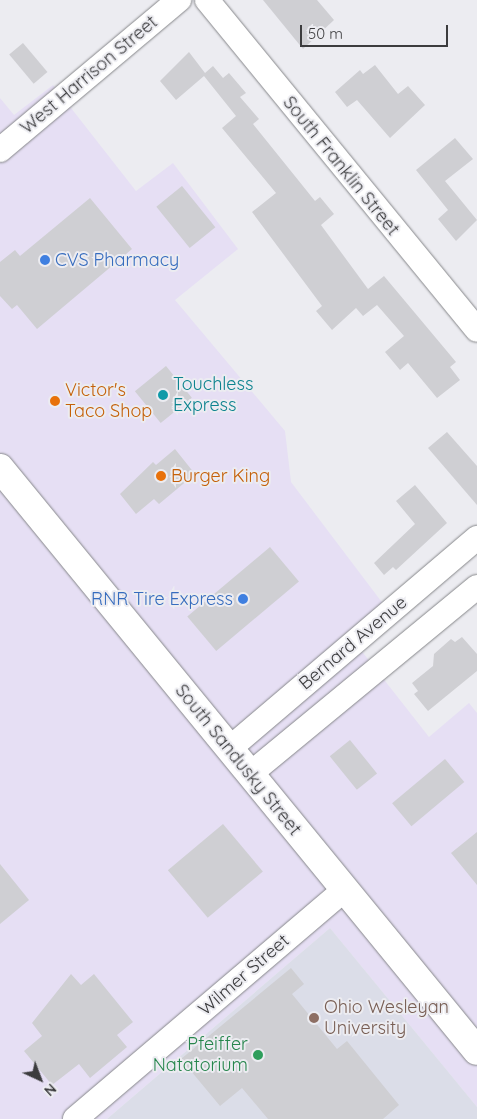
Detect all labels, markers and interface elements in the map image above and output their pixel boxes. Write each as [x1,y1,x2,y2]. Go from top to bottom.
street label: West Harrison Street [16,11,162,139]
scale bar [302,15,450,47]
text: 50 m [308,24,343,43]
street label: South Franklin Street [278,92,404,240]
place label: CVS Pharmacy [55,249,179,271]
marker: CVS Pharmacy [39,254,51,266]
place label: Touchless Express [173,374,253,416]
place label: Victor's Taco Shop [65,380,152,422]
marker: Touchless Express [157,389,169,401]
marker: Victor's Taco Shop [49,395,61,407]
place label: Burger King [171,465,270,487]
marker: Burger King [155,470,167,482]
place label: RNR Tire Express [91,588,233,610]
street label: Bernard Avenue [295,592,411,694]
marker: RNR Tire Express [237,593,249,605]
street label: South Sandusky Street [171,680,305,840]
street label: Wilmer Street [194,930,294,1020]
place label: Ohio Wesleyan University [324,997,449,1040]
marker: Ohio Wesleyan University [308,1012,320,1024]
place label: Pfeiffer Natatorium [153,1034,248,1076]
marker: Pfeiffer Natatorium [252,1049,264,1061]
north arrow [15,1054,65,1104]
text: N [40,1080,60,1100]

